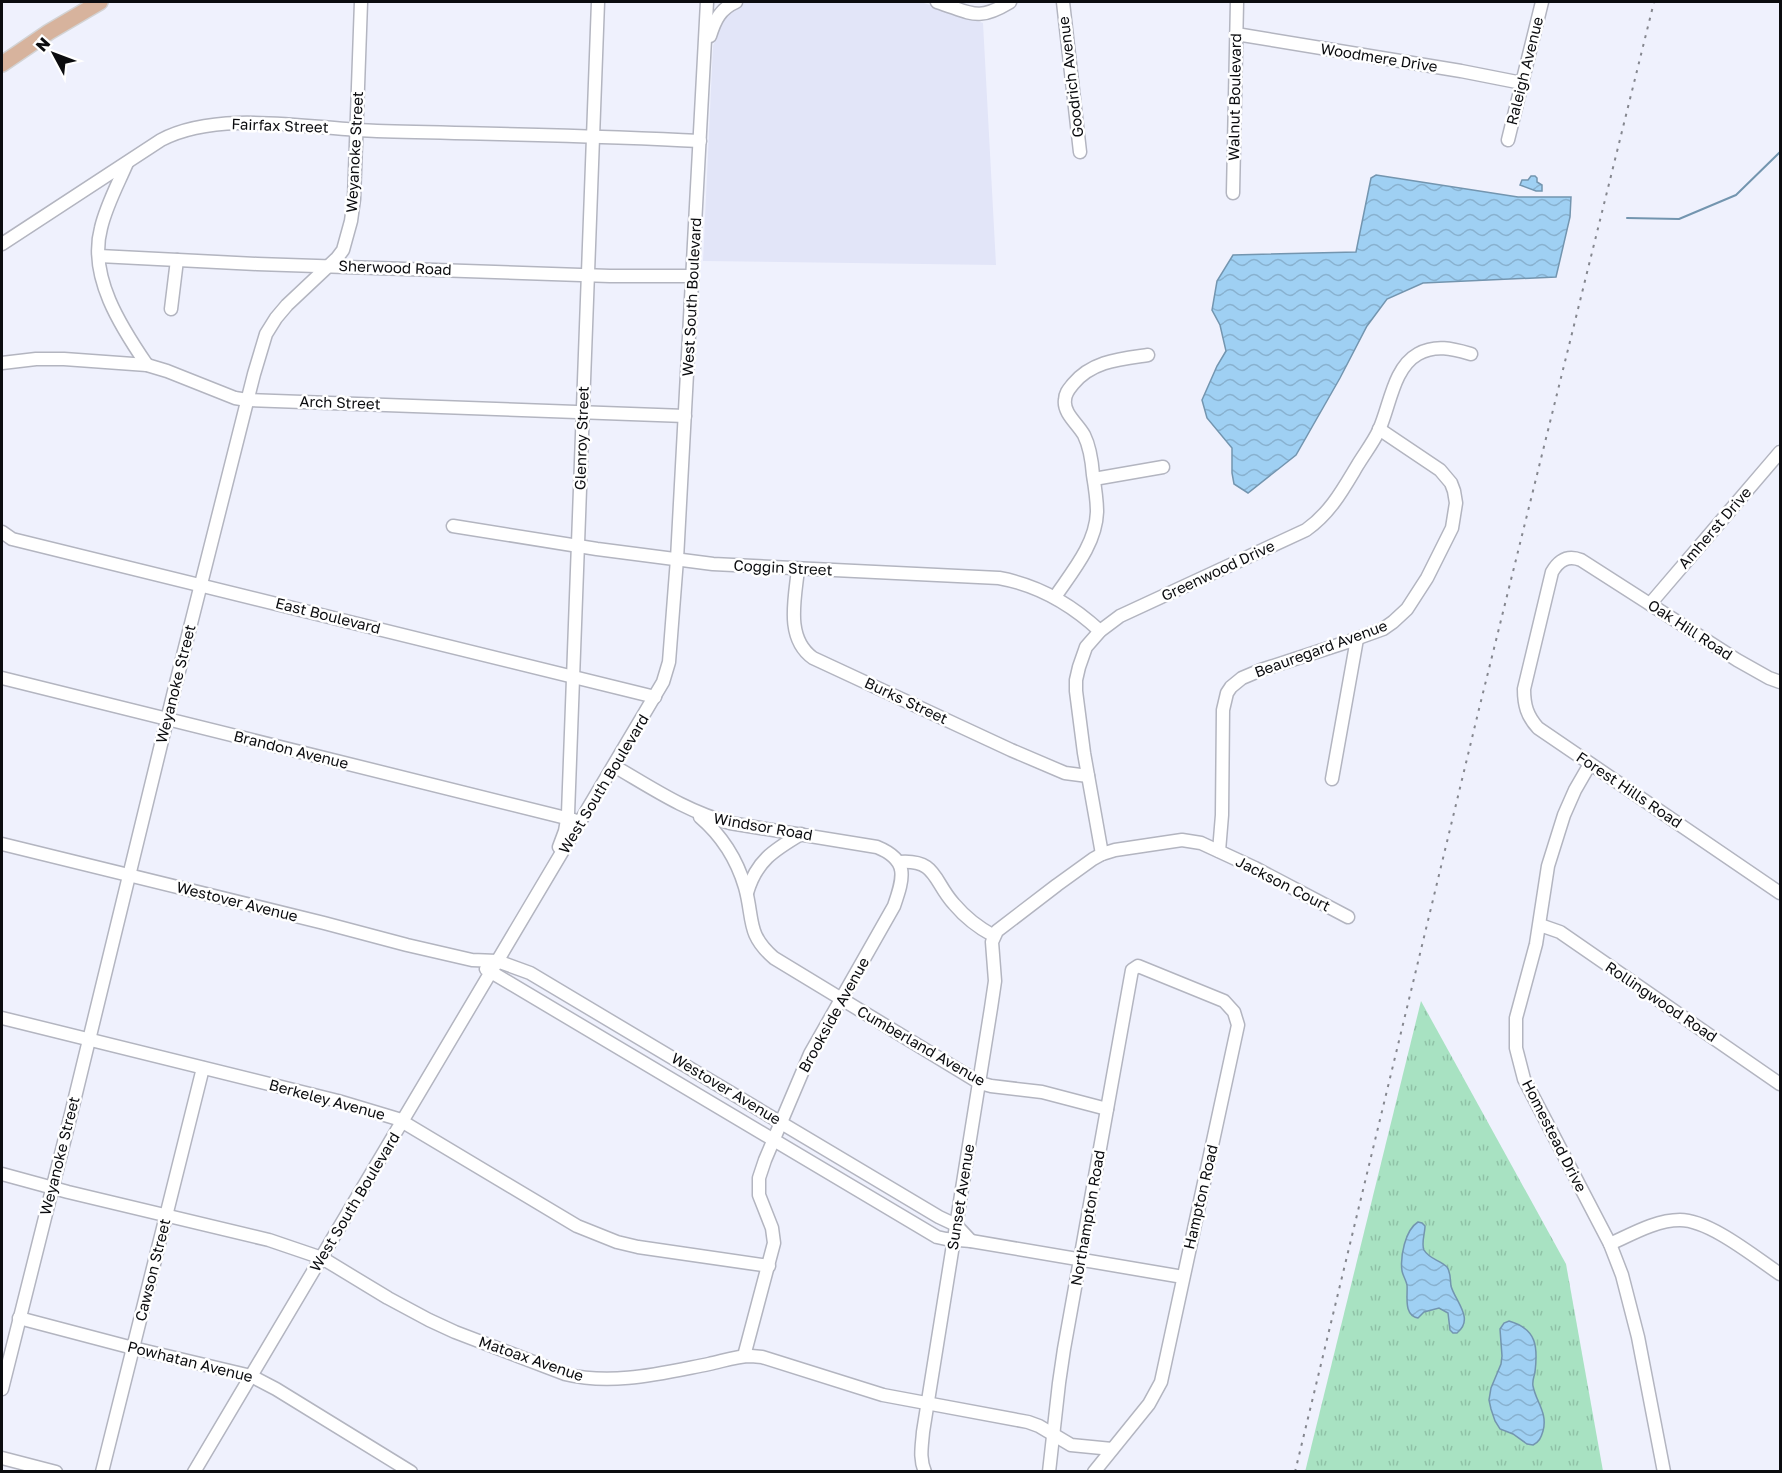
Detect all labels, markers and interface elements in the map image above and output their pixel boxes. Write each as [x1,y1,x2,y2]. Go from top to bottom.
street label: Raleigh Avenue [1502,14,1546,127]
street label: Goodrich Avenue [1054,15,1086,139]
north arrow [24,24,84,84]
text: N [31,33,54,55]
street label: Walnut Boulevard [1224,33,1244,161]
street label: Woodmere Drive [1319,39,1439,75]
street label: Weyanoke Street [342,91,366,213]
street label: Fairfax Street [231,114,329,136]
street label: West South Boulevard [678,217,704,377]
street label: Sherwood Road [338,256,452,278]
street label: Glenroy Street [570,386,592,490]
street label: Arch Street [299,392,381,412]
street label: Amherst Drive [1674,483,1755,572]
street label: Greenwood Drive [1158,536,1277,604]
street label: Coggin Street [733,555,833,579]
street label: East Boulevard [274,593,383,637]
street label: Oak Hill Road [1645,595,1736,663]
street label: Beauregard Avenue [1252,616,1390,680]
street label: Weyanoke Street [152,622,199,745]
street label: Burks Street [862,673,951,727]
street label: West South Boulevard [554,711,652,856]
street label: Brandon Avenue [232,726,351,772]
street label: Forest Hills Road [1573,747,1686,831]
street label: Windsor Road [712,808,814,844]
street label: Jackson Court [1233,852,1334,915]
street label: Westover Avenue [175,877,300,925]
street label: Brookside Avenue [794,954,872,1075]
street label: Rollingwood Road [1602,957,1721,1045]
street label: Cumberland Avenue [854,1001,989,1089]
street label: Westover Avenue [669,1048,785,1128]
street label: Berkeley Avenue [267,1075,388,1123]
street label: Homestead Drive [1519,1076,1591,1195]
street label: Weyanoke Street [36,1094,83,1217]
street label: West South Boulevard [305,1129,403,1274]
street label: Sunset Avenue [943,1142,977,1251]
street label: Hampton Road [1179,1143,1221,1251]
street label: Northampton Road [1066,1149,1108,1287]
street label: Cawson Street [131,1217,173,1323]
street label: Matoax Avenue [477,1332,586,1385]
street label: Powhatan Avenue [126,1337,255,1385]

